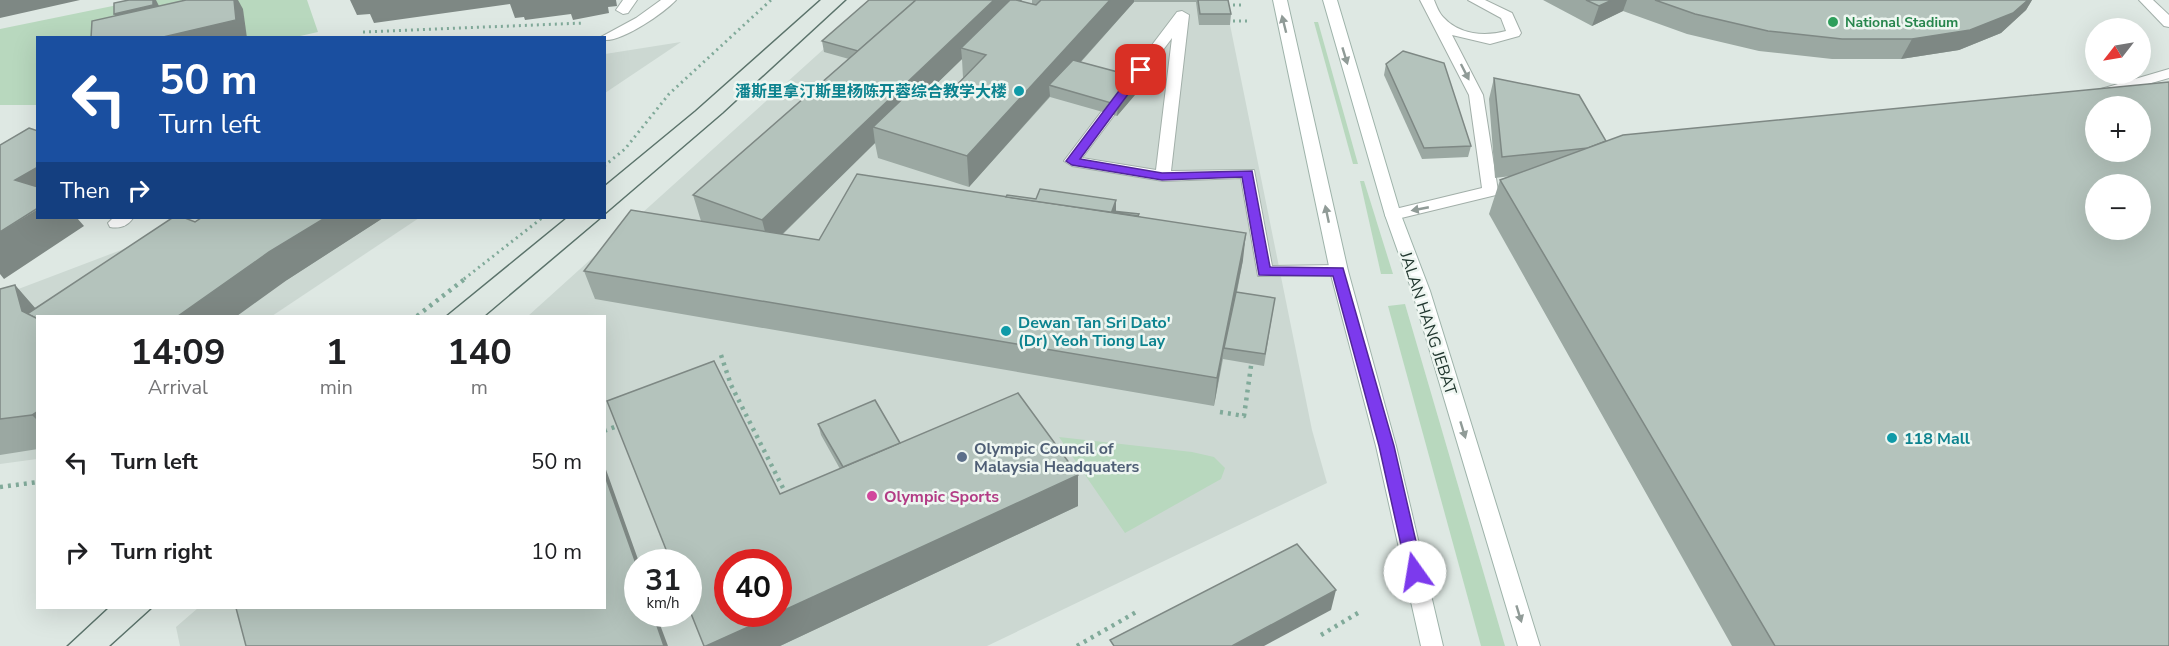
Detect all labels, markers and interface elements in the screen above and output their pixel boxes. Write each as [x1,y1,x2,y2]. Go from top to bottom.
place label: National Stadium [1845,13,1958,32]
one-way arrow [1278,15,1288,33]
marker: National Stadium [1826,15,1840,29]
north arrow [2085,18,2151,84]
map controls [2085,18,2151,240]
pin [1115,44,1166,95]
one-way arrow [1341,47,1350,65]
text: 50 m [159,52,258,109]
icon: arrive [1124,53,1157,86]
icon: left [60,60,138,138]
one-way arrow [1460,64,1469,81]
place label: 潘斯里拿汀斯里杨陈开蓉综合教学大楼 [735,81,1007,103]
marker: 潘斯里拿汀斯里杨陈开蓉综合教学大楼 [1012,84,1026,98]
button: + [2085,96,2151,162]
text: Turn left [159,106,260,143]
icon: right [122,174,155,207]
button: − [2085,174,2151,240]
text: Then [60,176,110,206]
one-way arrow [1321,205,1331,223]
one-way arrow [1410,205,1429,214]
street label: JALAN HANG JEBAT [1394,248,1462,398]
place label: Dewan Tan Sri Dato' (Dr) Yeoh Tiong Lay [1018,312,1171,352]
marker: Dewan Tan Sri Dato' (Dr) Yeoh Tiong Lay [999,324,1013,338]
text: 14:09 [130,328,226,377]
text: 1 [325,328,347,377]
text: 140 [447,328,512,377]
text: Arrival [148,374,208,401]
text: min [320,374,353,401]
text: m [471,374,488,401]
one-way arrow [1459,421,1468,439]
place label: 118 Mall [1904,428,1970,450]
marker: 118 Mall [1885,431,1899,445]
place label: Olympic Council of Malaysia Headquaters [974,438,1140,478]
icon: left [60,446,93,479]
text: Turn left [111,447,198,477]
text: 50 m [531,447,582,477]
marker: Olympic Council of Malaysia Headquaters [955,450,969,464]
place label: Olympic Sports [884,486,999,508]
marker: Olympic Sports [865,489,879,503]
icon: right [60,536,93,569]
text: Turn right [111,537,212,567]
text: 10 m [531,537,582,567]
position arrow [1383,540,1447,604]
speed limit sign: 40 [714,549,792,627]
text: 31 [645,560,681,601]
text: km/h [646,593,680,613]
one-way arrow [1515,605,1524,623]

